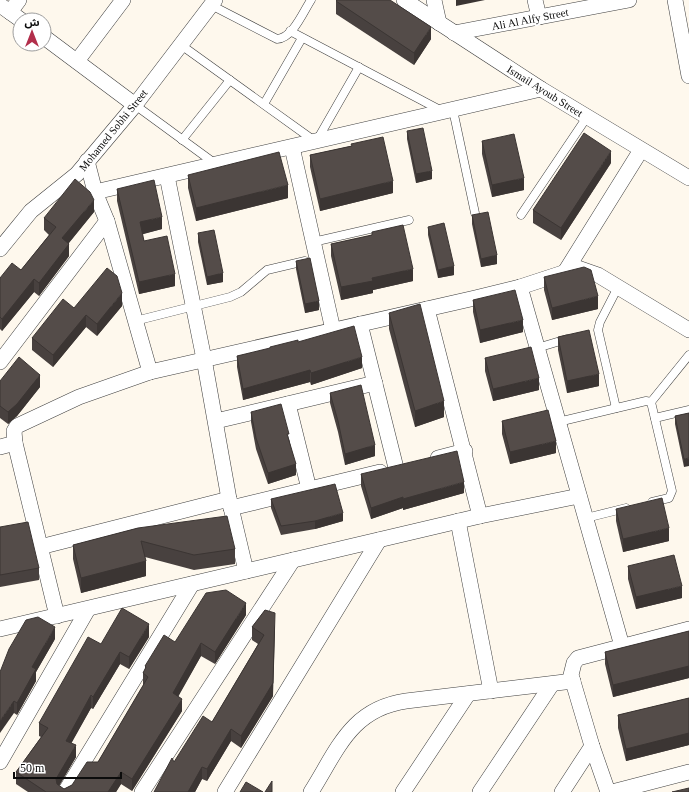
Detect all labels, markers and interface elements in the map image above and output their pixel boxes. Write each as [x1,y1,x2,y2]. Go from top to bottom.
street label: Ali Al Alfy Street [491,6,569,32]
north arrow [12,12,52,52]
text: ش [24,16,40,29]
street label: Ismail Ayoub Street [505,63,585,119]
street label: Mohamed Sobhi Street [76,87,150,173]
scale bar [14,754,121,780]
text: 50 m [20,761,45,775]

